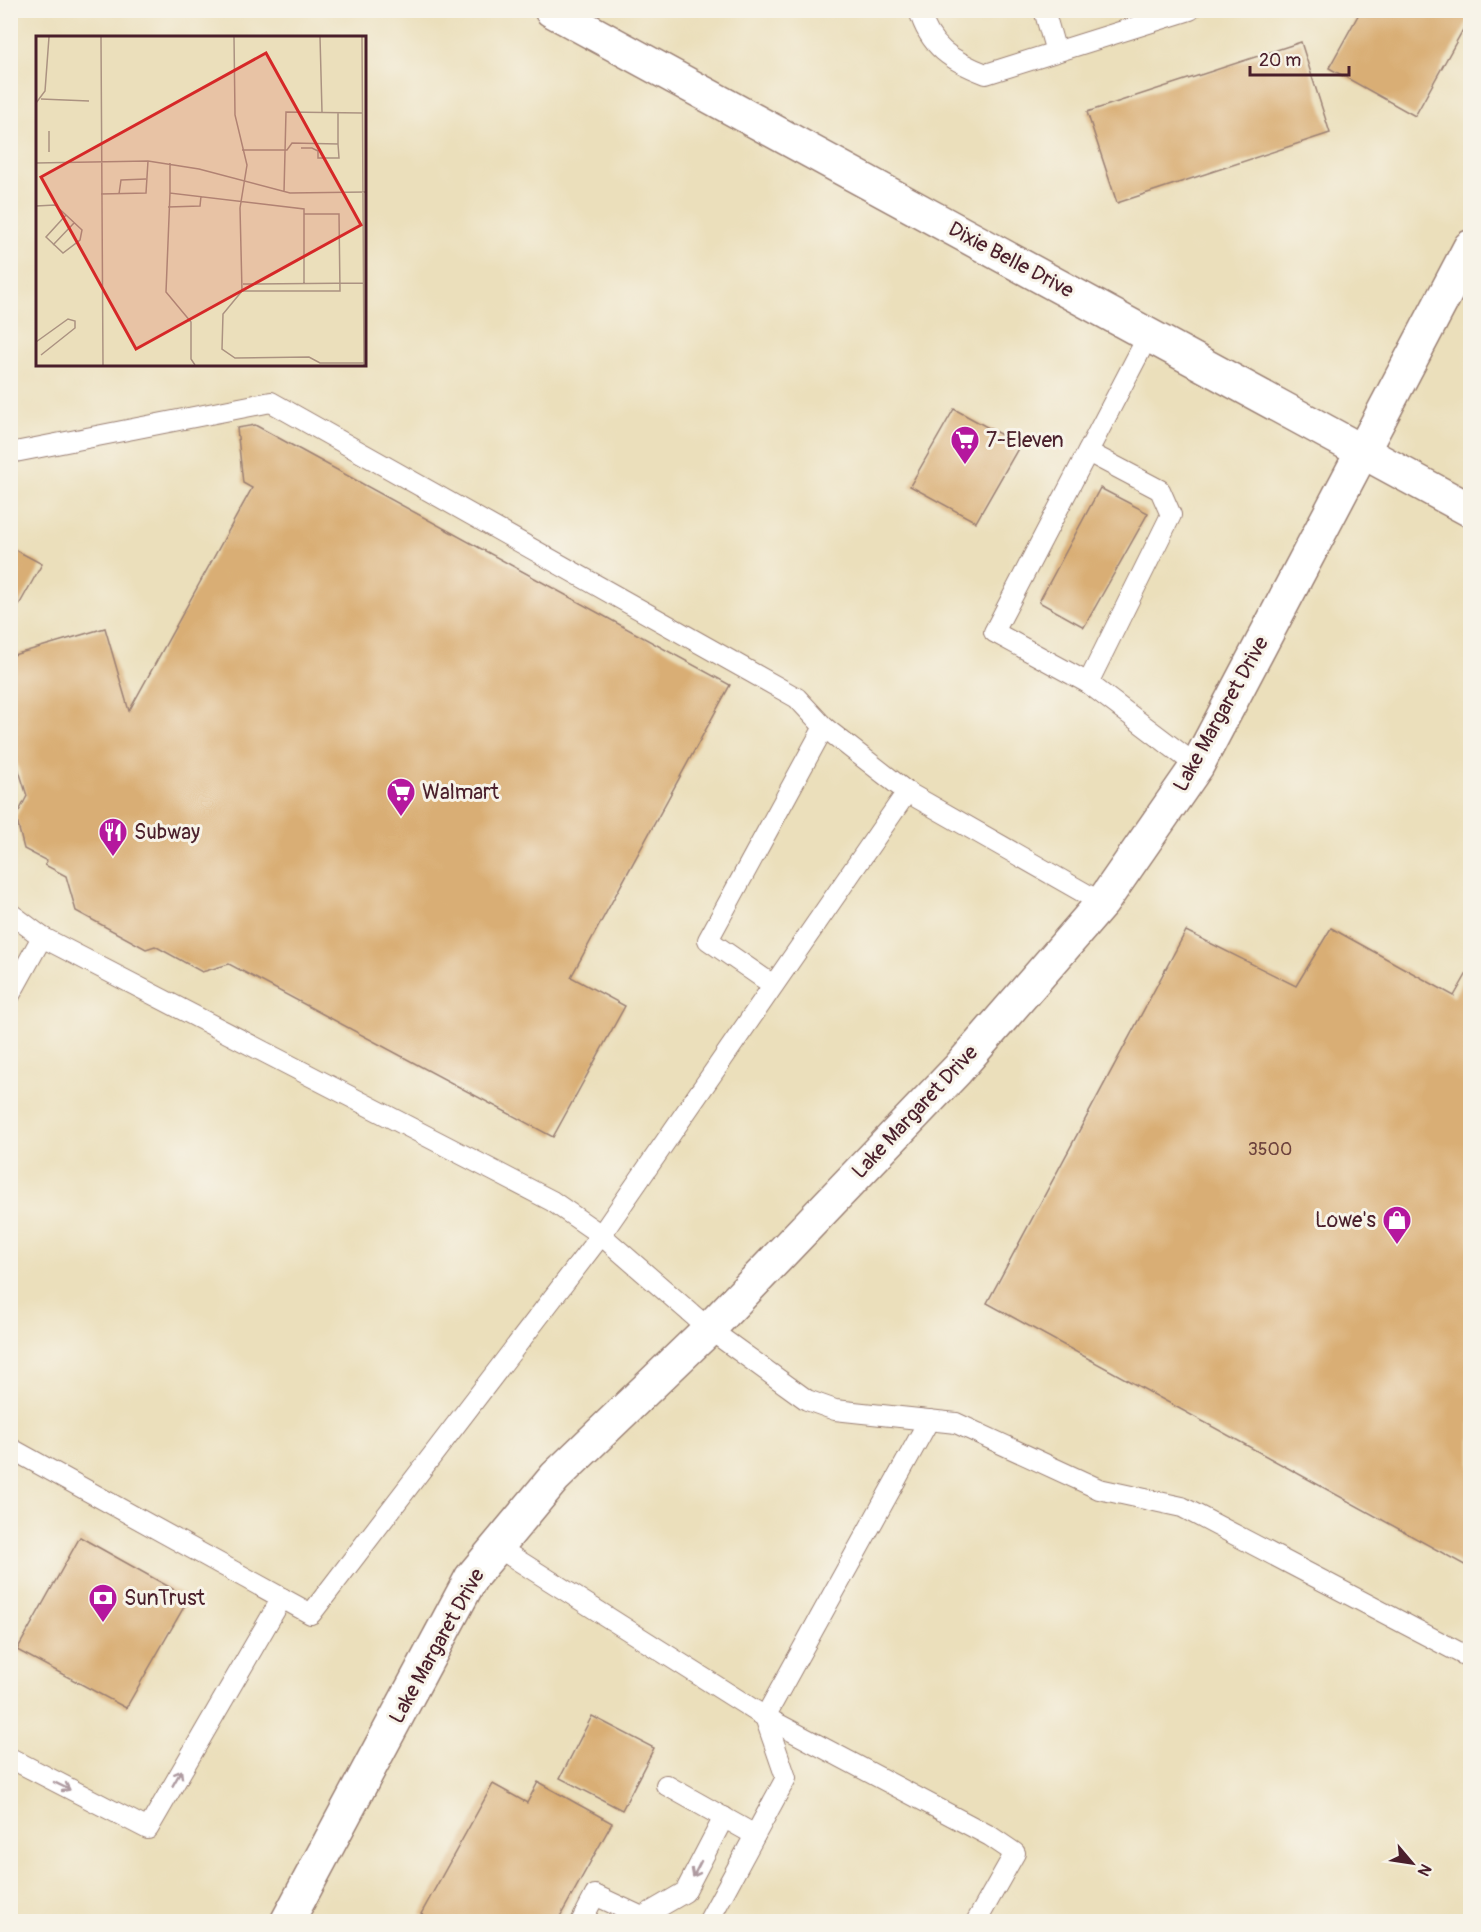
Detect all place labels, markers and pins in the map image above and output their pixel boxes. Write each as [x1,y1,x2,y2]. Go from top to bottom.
supermarket icon: 7-Eleven [949,424,981,466]
place label: 7-Eleven [986,427,1064,454]
supermarket icon: Walmart [385,776,417,818]
place label: Walmart [422,779,500,806]
restaurant icon: Subway [97,816,129,858]
place label: Subway [134,819,200,846]
shop icon: Lowe's [1381,1204,1413,1246]
place label: Lowe's [1315,1207,1377,1234]
bank icon: SunTrust [87,1582,119,1624]
place label: SunTrust [124,1585,206,1612]

